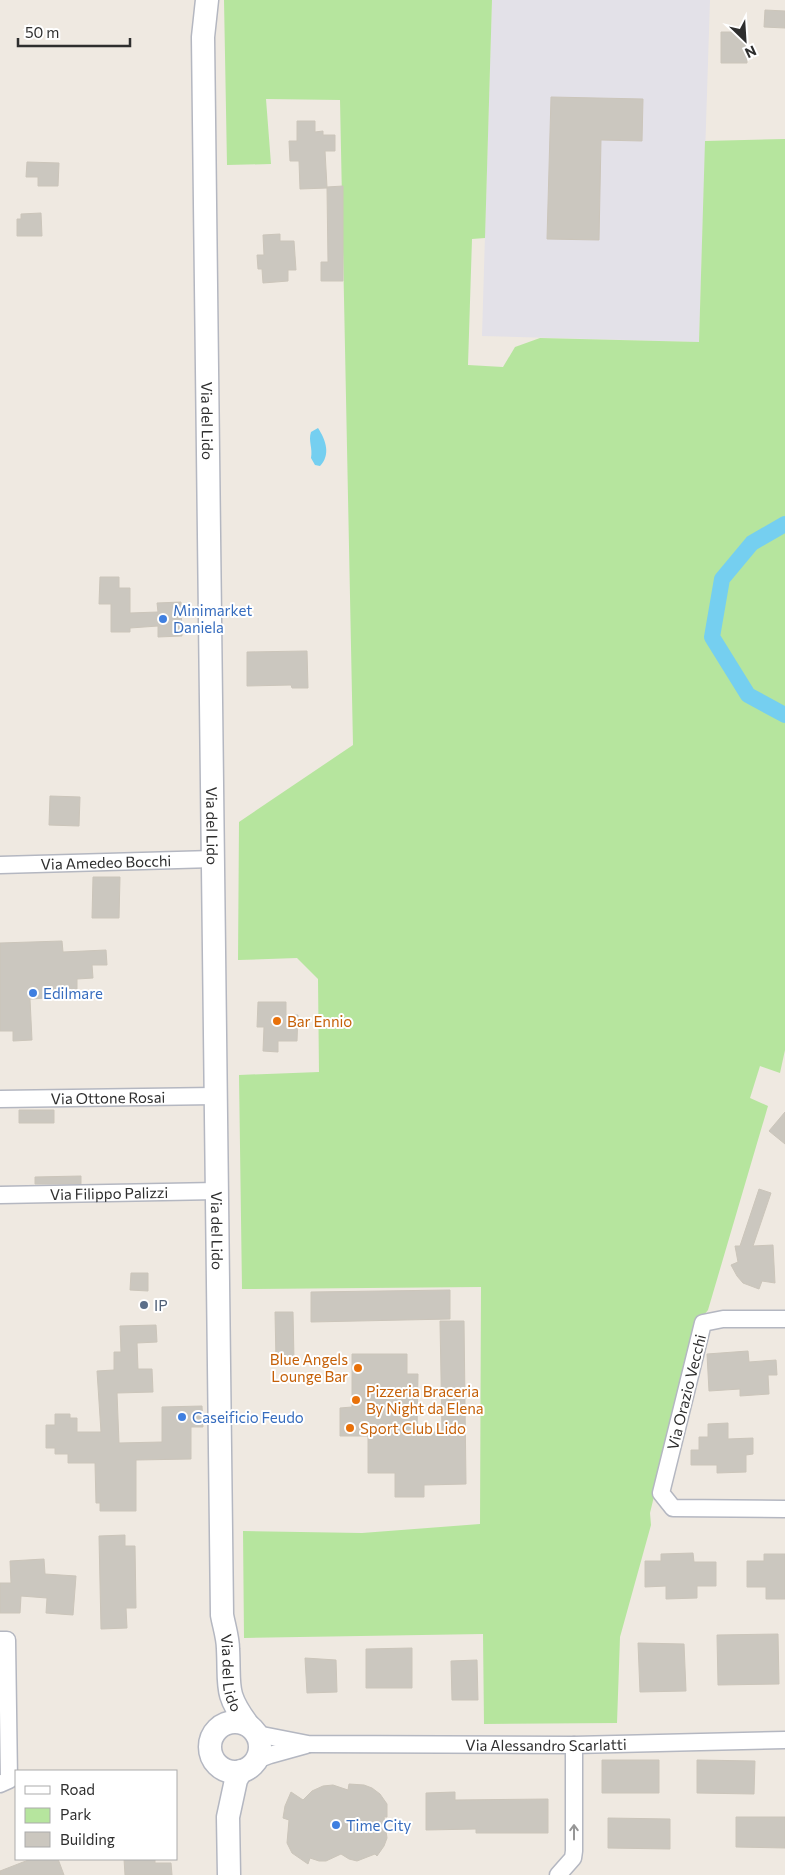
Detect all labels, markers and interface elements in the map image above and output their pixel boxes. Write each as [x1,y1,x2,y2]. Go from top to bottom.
scale bar [18,15,130,47]
north arrow [720,15,770,65]
text: 50 m [25,23,59,41]
text: N [742,42,759,62]
street label: Via del Lido [198,382,217,460]
place label: Minimarket Daniela [173,601,252,636]
marker: Minimarket Daniela [157,613,169,625]
street label: Via del Lido [203,786,222,865]
street label: Via Amedeo Bocchi [40,851,172,873]
place label: Edilmare [43,984,103,1002]
marker: Edilmare [27,987,39,999]
place label: Bar Ennio [287,1012,352,1030]
marker: Bar Ennio [271,1015,283,1027]
street label: Via Ottone Rosai [51,1088,165,1107]
street label: Via Filippo Palizzi [50,1183,168,1203]
street label: Via del Lido [208,1191,227,1270]
place label: IP [154,1296,168,1314]
marker: IP [138,1299,150,1311]
street label: Via Orazio Vecchi [663,1332,709,1452]
place label: Blue Angels Lounge Bar [270,1350,348,1385]
marker: Blue Angels Lounge Bar [352,1362,364,1374]
place label: Pizzeria Braceria By Night da Elena [366,1382,484,1417]
marker: Pizzeria Braceria By Night da Elena [350,1394,362,1406]
place label: Caseificio Feudo [192,1408,304,1426]
marker: Caseificio Feudo [176,1411,188,1423]
place label: Sport Club Lido [360,1419,466,1437]
marker: Sport Club Lido [344,1422,356,1434]
street label: Via del Lido [217,1633,246,1715]
street label: Via Alessandro Scarlatti [465,1735,627,1754]
legend [15,1770,178,1860]
text: Road [60,1780,95,1798]
text: Park [60,1805,91,1823]
place label: Time City [346,1816,412,1834]
marker: Time City [330,1819,342,1831]
one-way arrow [569,1824,579,1840]
text: Building [60,1830,115,1848]

